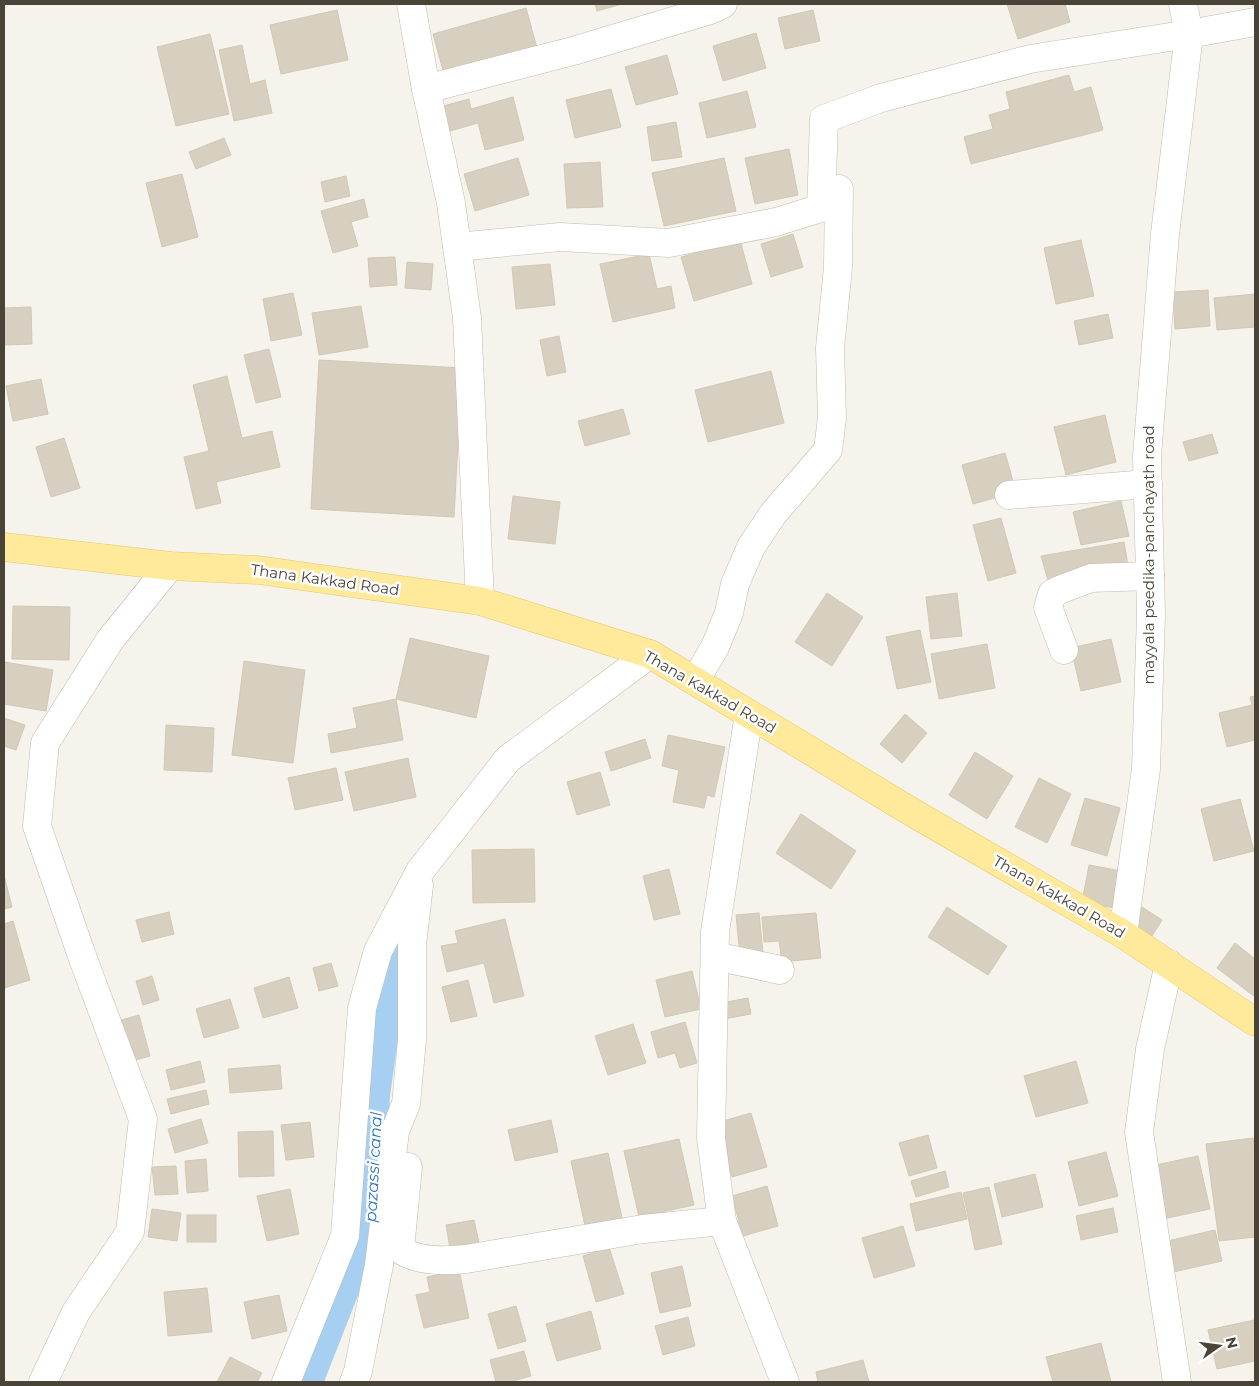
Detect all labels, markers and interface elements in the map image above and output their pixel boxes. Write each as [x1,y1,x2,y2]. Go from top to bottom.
street label: mayyala peedika-panchayath road [1139,425,1158,685]
street label: Thana Kakkad Road [250,560,401,599]
street label: Thana Kakkad Road [641,646,780,737]
street label: Thana Kakkad Road [990,851,1129,942]
water label: pazassi canal [361,1111,386,1223]
north arrow [1194,1321,1244,1371]
text: N [1222,1335,1242,1351]

